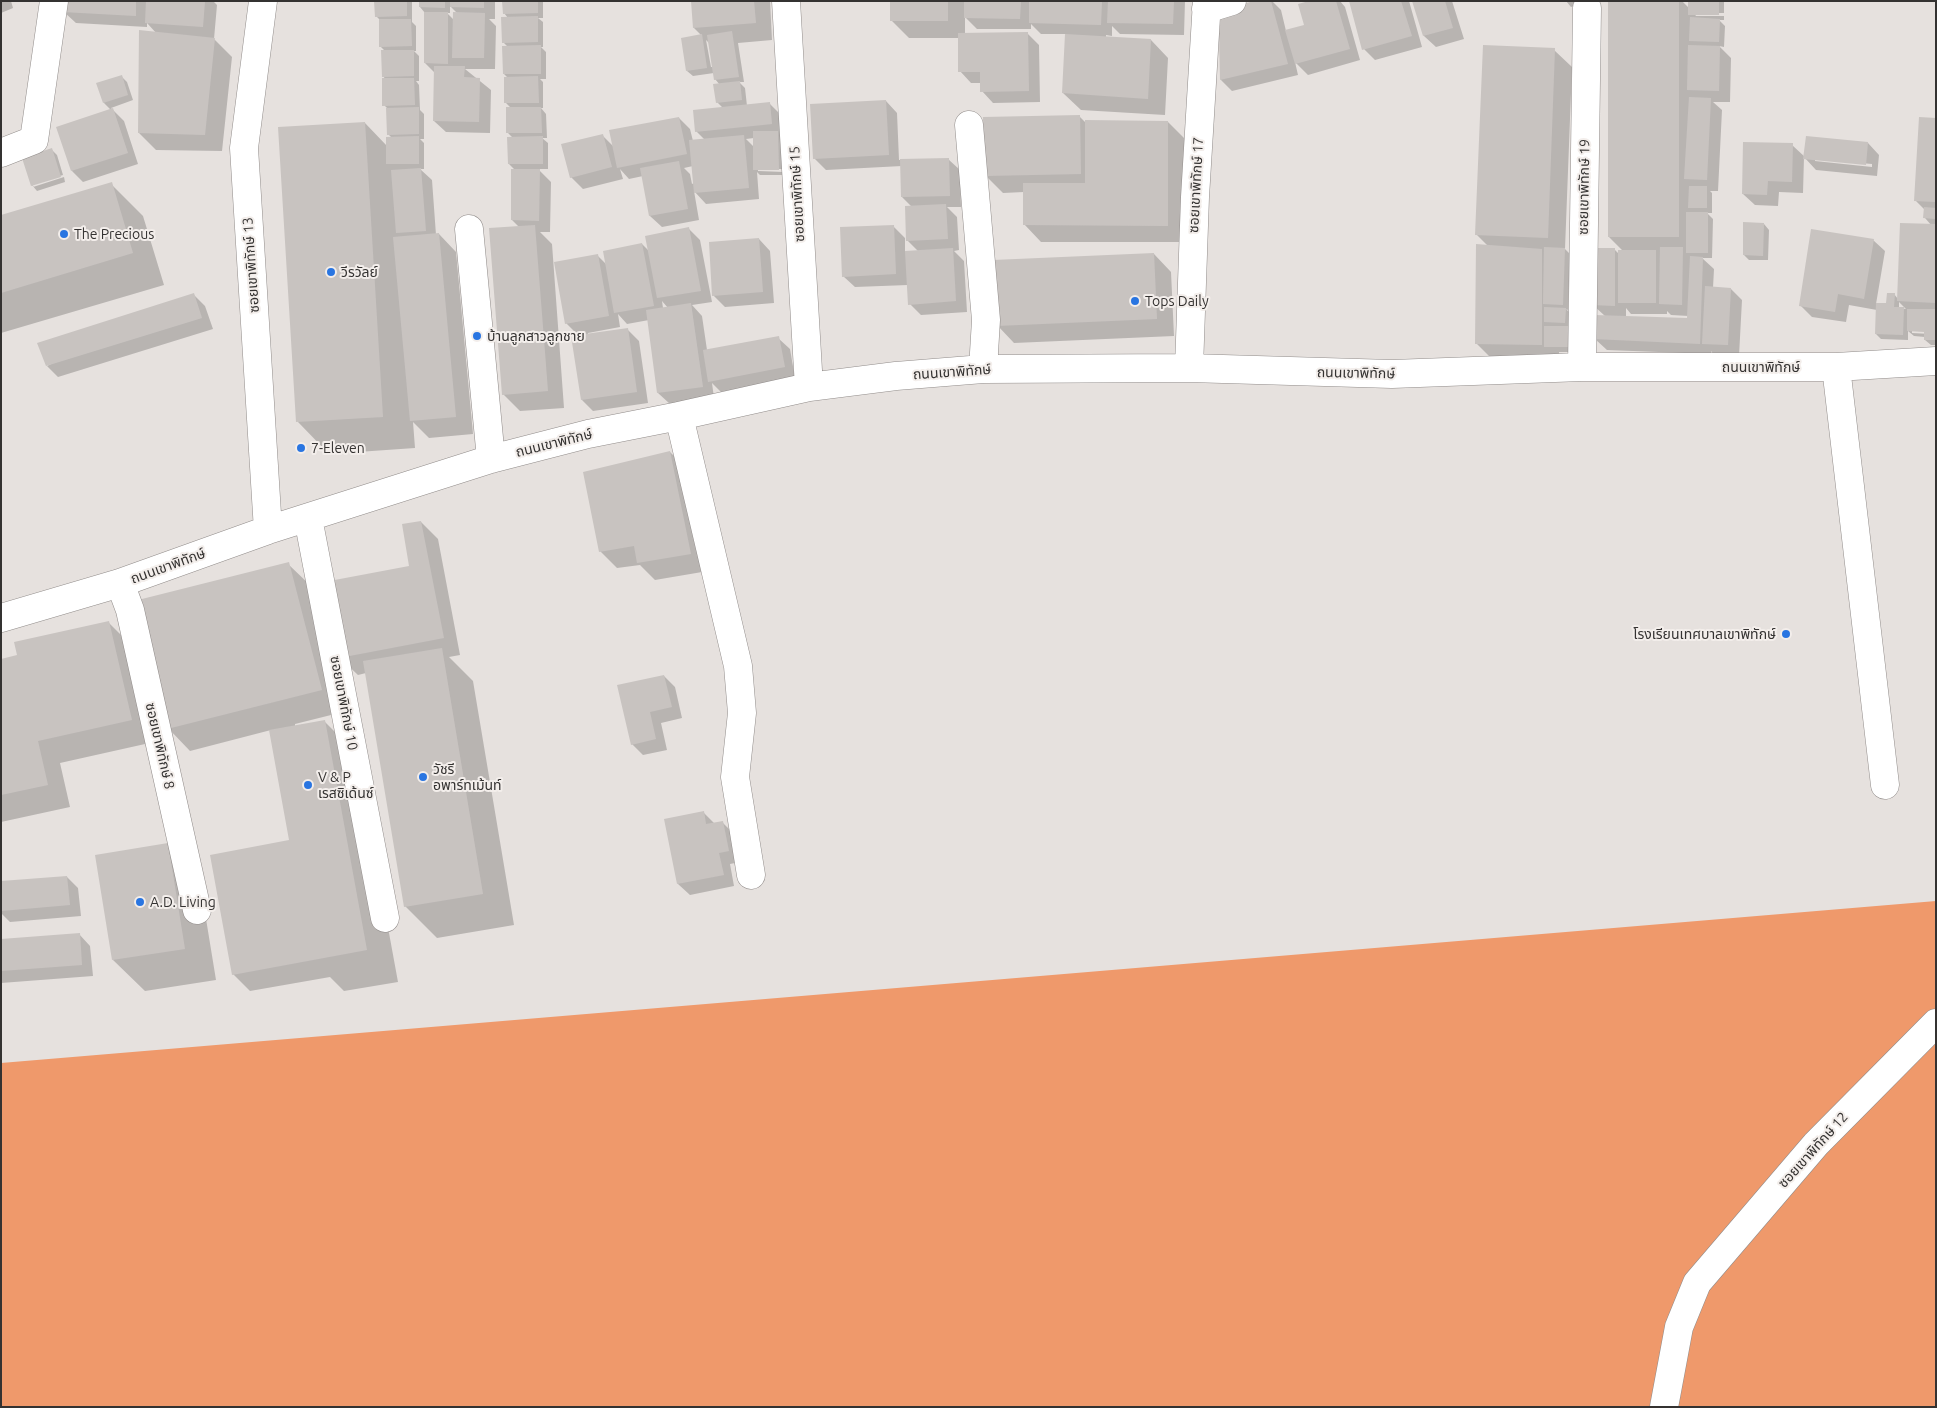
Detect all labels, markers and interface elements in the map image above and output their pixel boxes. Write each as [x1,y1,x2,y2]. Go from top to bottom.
street label: ซอยเขาพิทักษ์ 17 [1185,137,1207,233]
street label: ซอยเขาพิทักษ์ 19 [1575,139,1593,235]
street label: ซอยเขาพิทักษ์ 15 [786,146,808,242]
street label: ซอยเขาพิทักษ์ 13 [239,217,263,313]
place label: The Precious [74,226,154,242]
marker: The Precious [58,228,70,240]
place label: วีรวัลย์ [341,264,378,280]
marker: วีรวัลย์ [325,266,337,278]
place label: Tops Daily [1145,293,1209,309]
marker: Tops Daily [1129,295,1141,307]
place label: บ้านลูกสาวลูกชาย [487,328,585,344]
marker: บ้านลูกสาวลูกชาย [471,330,483,342]
street label: ถนนเขาพิทักษ์ [1722,359,1800,375]
street label: ถนนเขาพิทักษ์ [912,361,992,383]
street label: ถนนเขาพิทักษ์ [1317,364,1395,382]
street label: ถนนเขาพิทักษ์ [514,425,594,461]
place label: 7-Eleven [311,440,365,456]
marker: 7-Eleven [295,442,307,454]
street label: ถนนเขาพิทักษ์ [128,545,208,587]
place label: โรงเรียนเทศบาลเขาพิทักษ์ [1633,626,1776,642]
marker: โรงเรียนเทศบาลเขาพิทักษ์ [1780,628,1792,640]
street label: ซอยเขาพิทักษ์ 10 [327,654,361,752]
street label: ซอยเขาพิทักษ์ 8 [142,701,178,791]
place label: วัชรี อพาร์ทเม้นท์ [433,761,502,794]
place label: V & P เรสซิเด้นซ์ [318,769,374,802]
marker: วัชรี อพาร์ทเม้นท์ [417,771,429,783]
marker: V & P เรสซิเด้นซ์ [302,779,314,791]
place label: A.D. Living [150,894,216,910]
marker: A.D. Living [134,896,146,908]
street label: ซอยเขาพิทักษ์ 12 [1775,1109,1851,1191]

